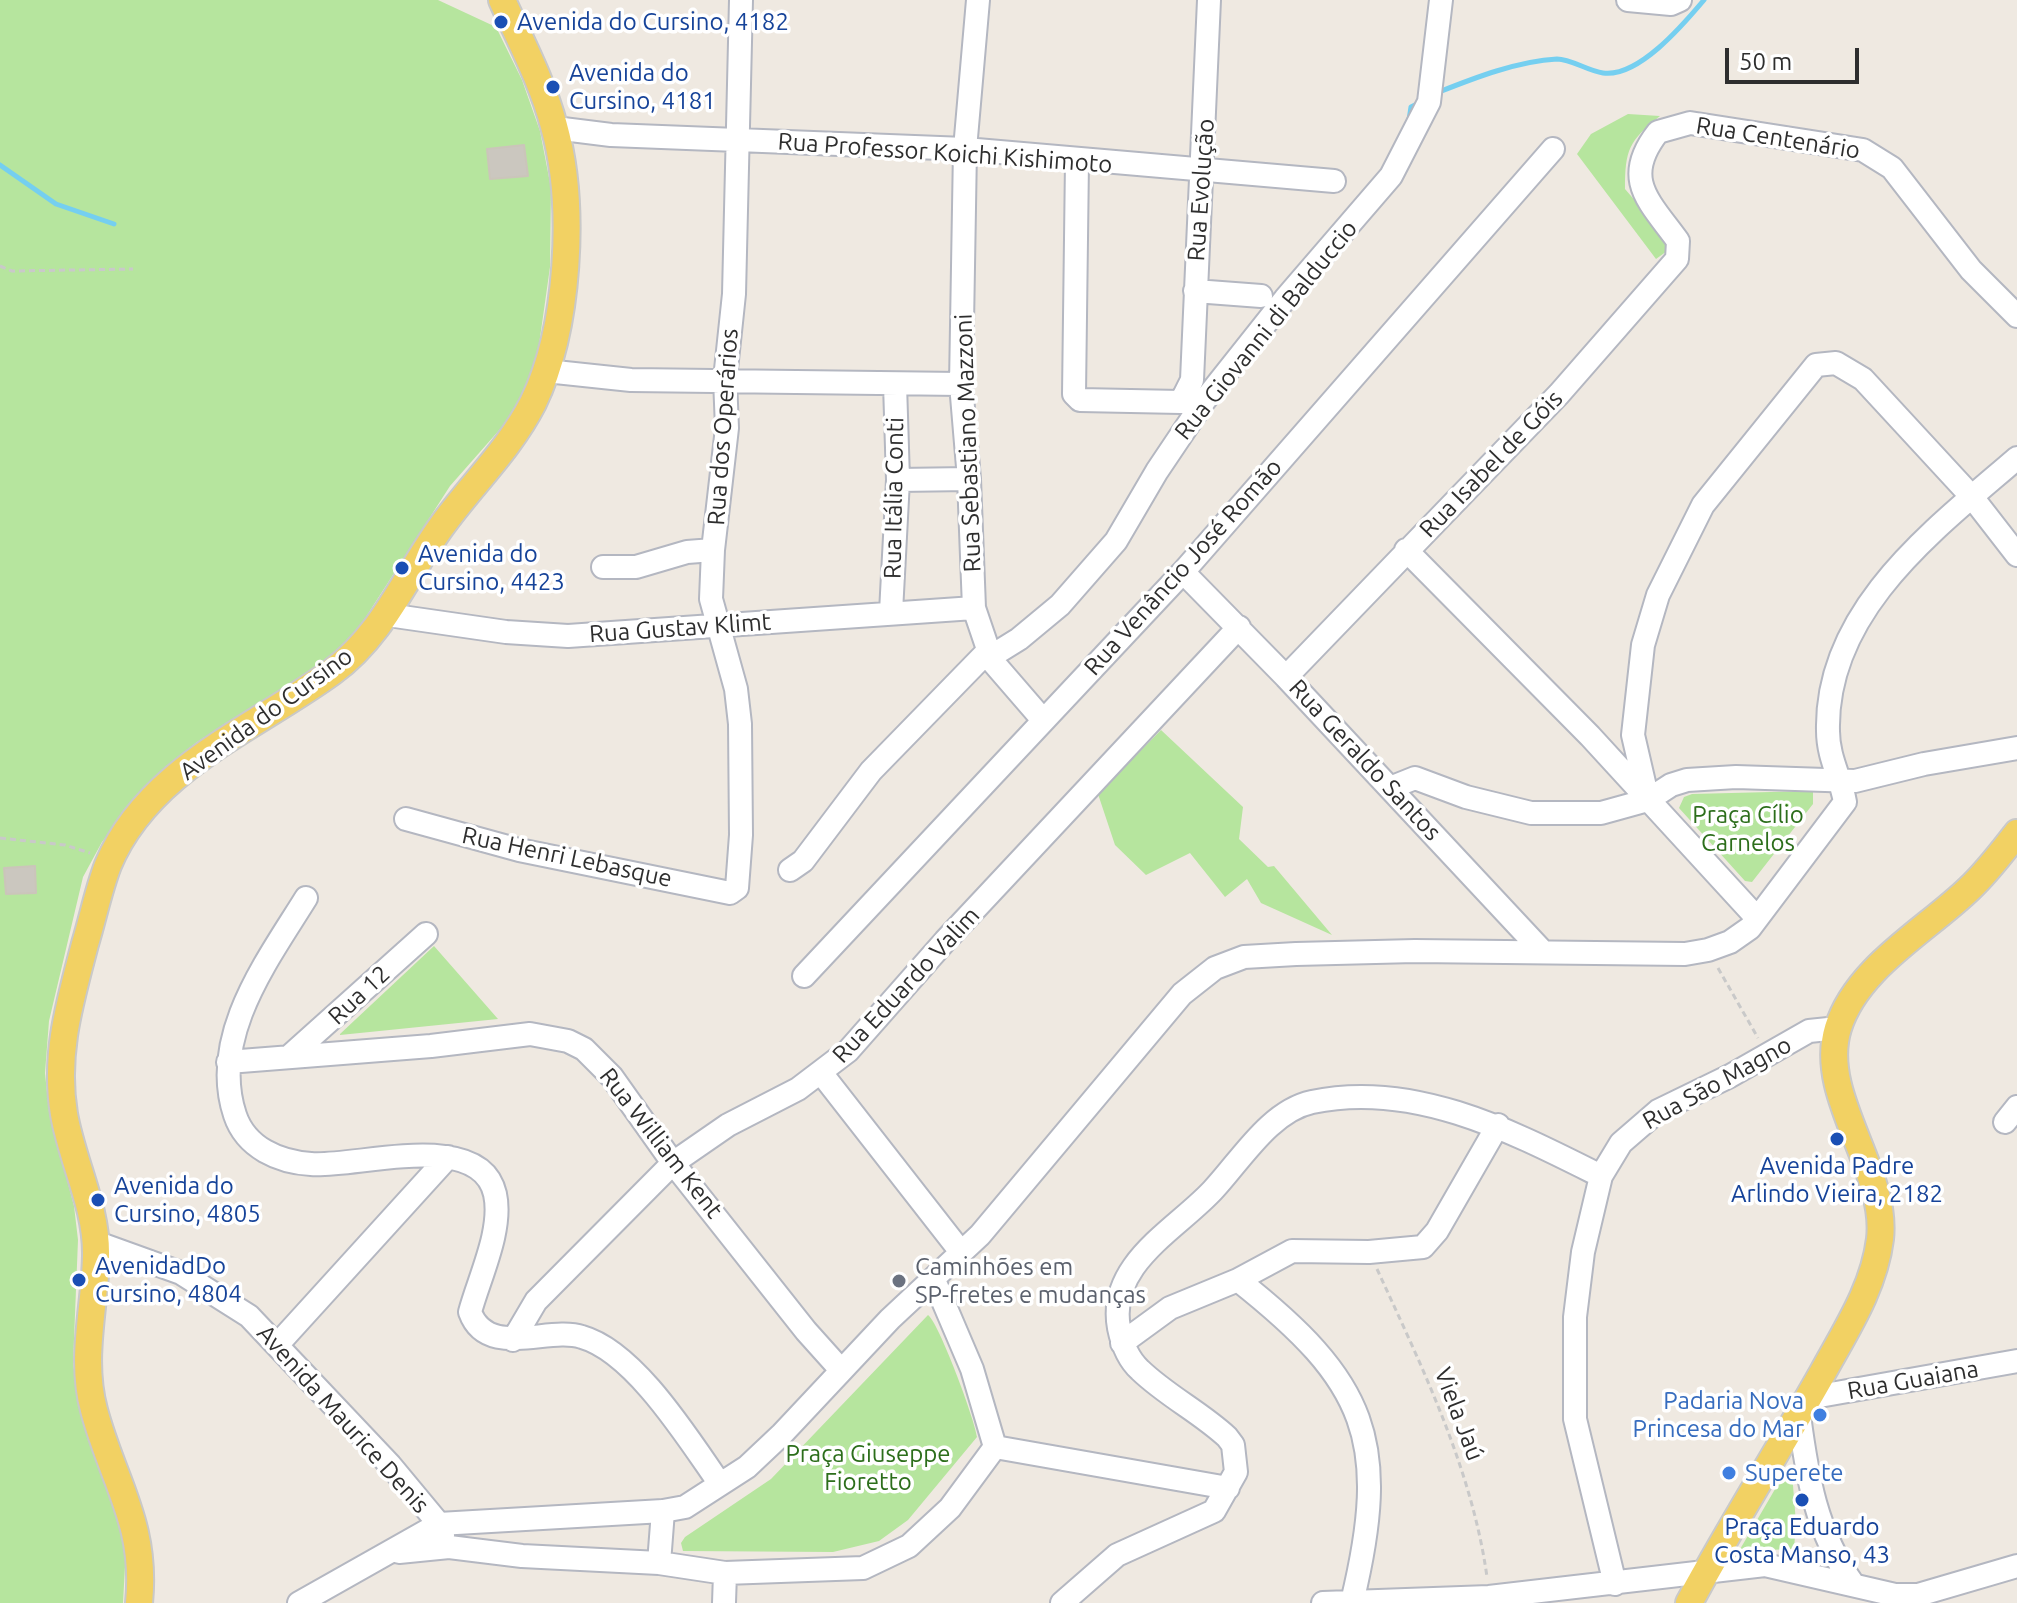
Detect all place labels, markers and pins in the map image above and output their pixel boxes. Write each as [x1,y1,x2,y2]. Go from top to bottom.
place label: Avenida do Cursino, 4182 [517,8,789,36]
marker: Avenida do Cursino, 4182 [492,13,510,31]
place label: Avenida do Cursino, 4181 [569,59,716,115]
marker: Avenida do Cursino, 4181 [544,78,562,96]
place label: Avenida do Cursino, 4423 [418,540,565,596]
marker: Avenida do Cursino, 4423 [393,559,411,577]
marker: Avenida Padre Arlindo Vieira, 2182 [1828,1130,1846,1148]
place label: Avenida Padre Arlindo Vieira, 2182 [1731,1152,1943,1208]
place label: Avenida do Cursino, 4805 [114,1172,261,1228]
marker: Avenida do Cursino, 4805 [89,1191,107,1209]
place label: AvenidadDo Cursino, 4804 [95,1252,242,1308]
place label: Caminhões em SP-fretes e mudanças [915,1253,1146,1309]
marker: AvenidadDo Cursino, 4804 [70,1271,88,1289]
marker: Caminhões em SP-fretes e mudanças [890,1272,908,1290]
place label: Padaria Nova Princesa do Mar [1633,1387,1804,1443]
marker: Padaria Nova Princesa do Mar [1811,1406,1829,1424]
place label: Superete [1745,1459,1844,1487]
marker: Superete [1720,1464,1738,1482]
marker: Praça Eduardo Costa Manso, 43 [1793,1491,1811,1509]
place label: Praça Eduardo Costa Manso, 43 [1714,1513,1890,1569]

